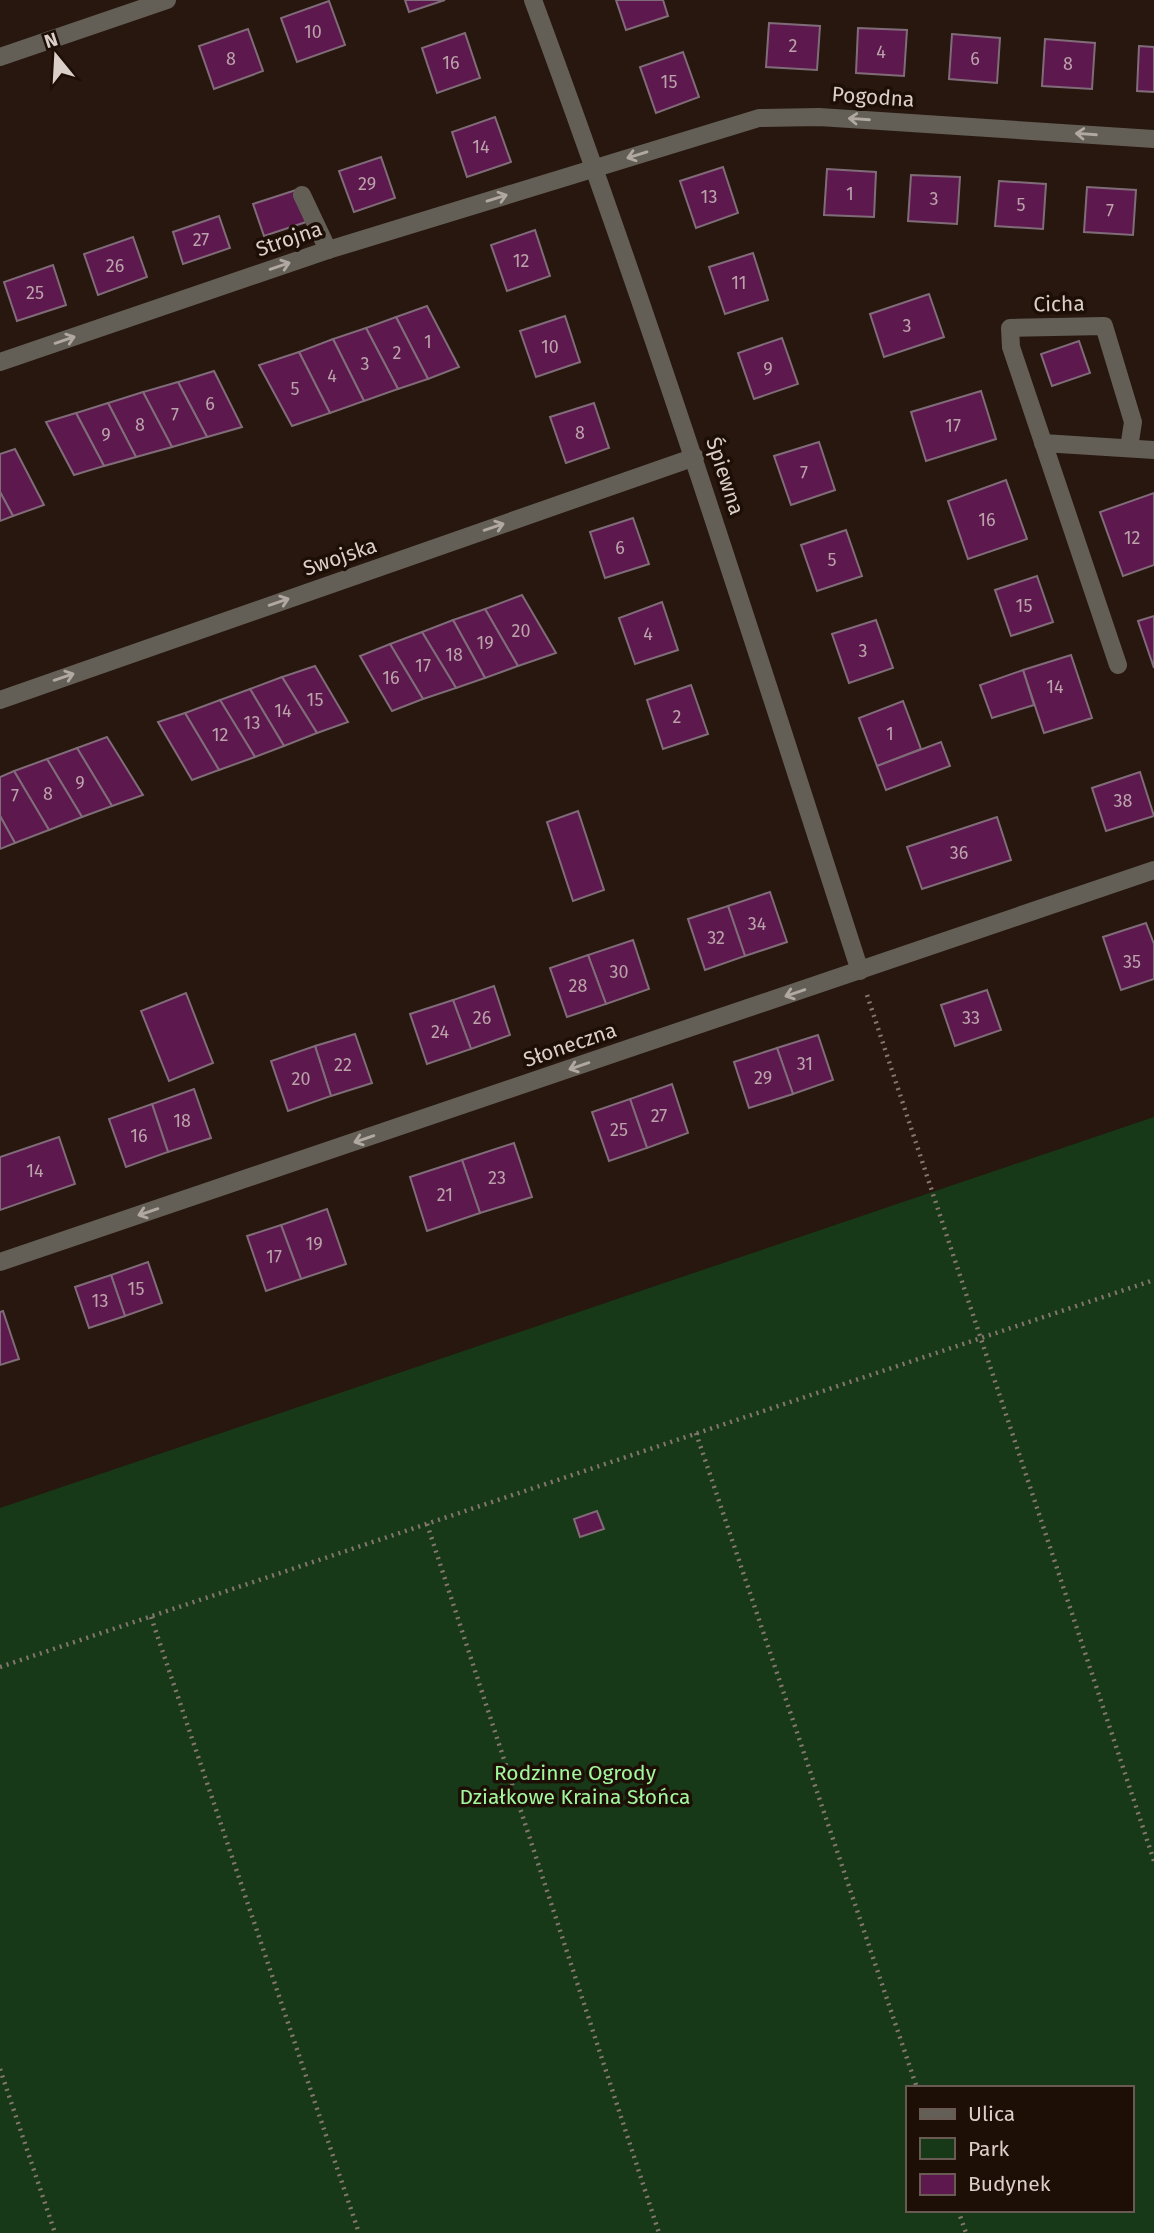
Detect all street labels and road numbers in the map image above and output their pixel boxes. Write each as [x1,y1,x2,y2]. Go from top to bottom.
street label: Pogodna [831,81,915,113]
street label: Strojna [252,216,326,262]
street label: Cicha [1033,291,1085,317]
street label: Śpiewna [700,434,750,518]
street label: Swojska [300,532,380,582]
street label: Słoneczna [520,1017,620,1073]

